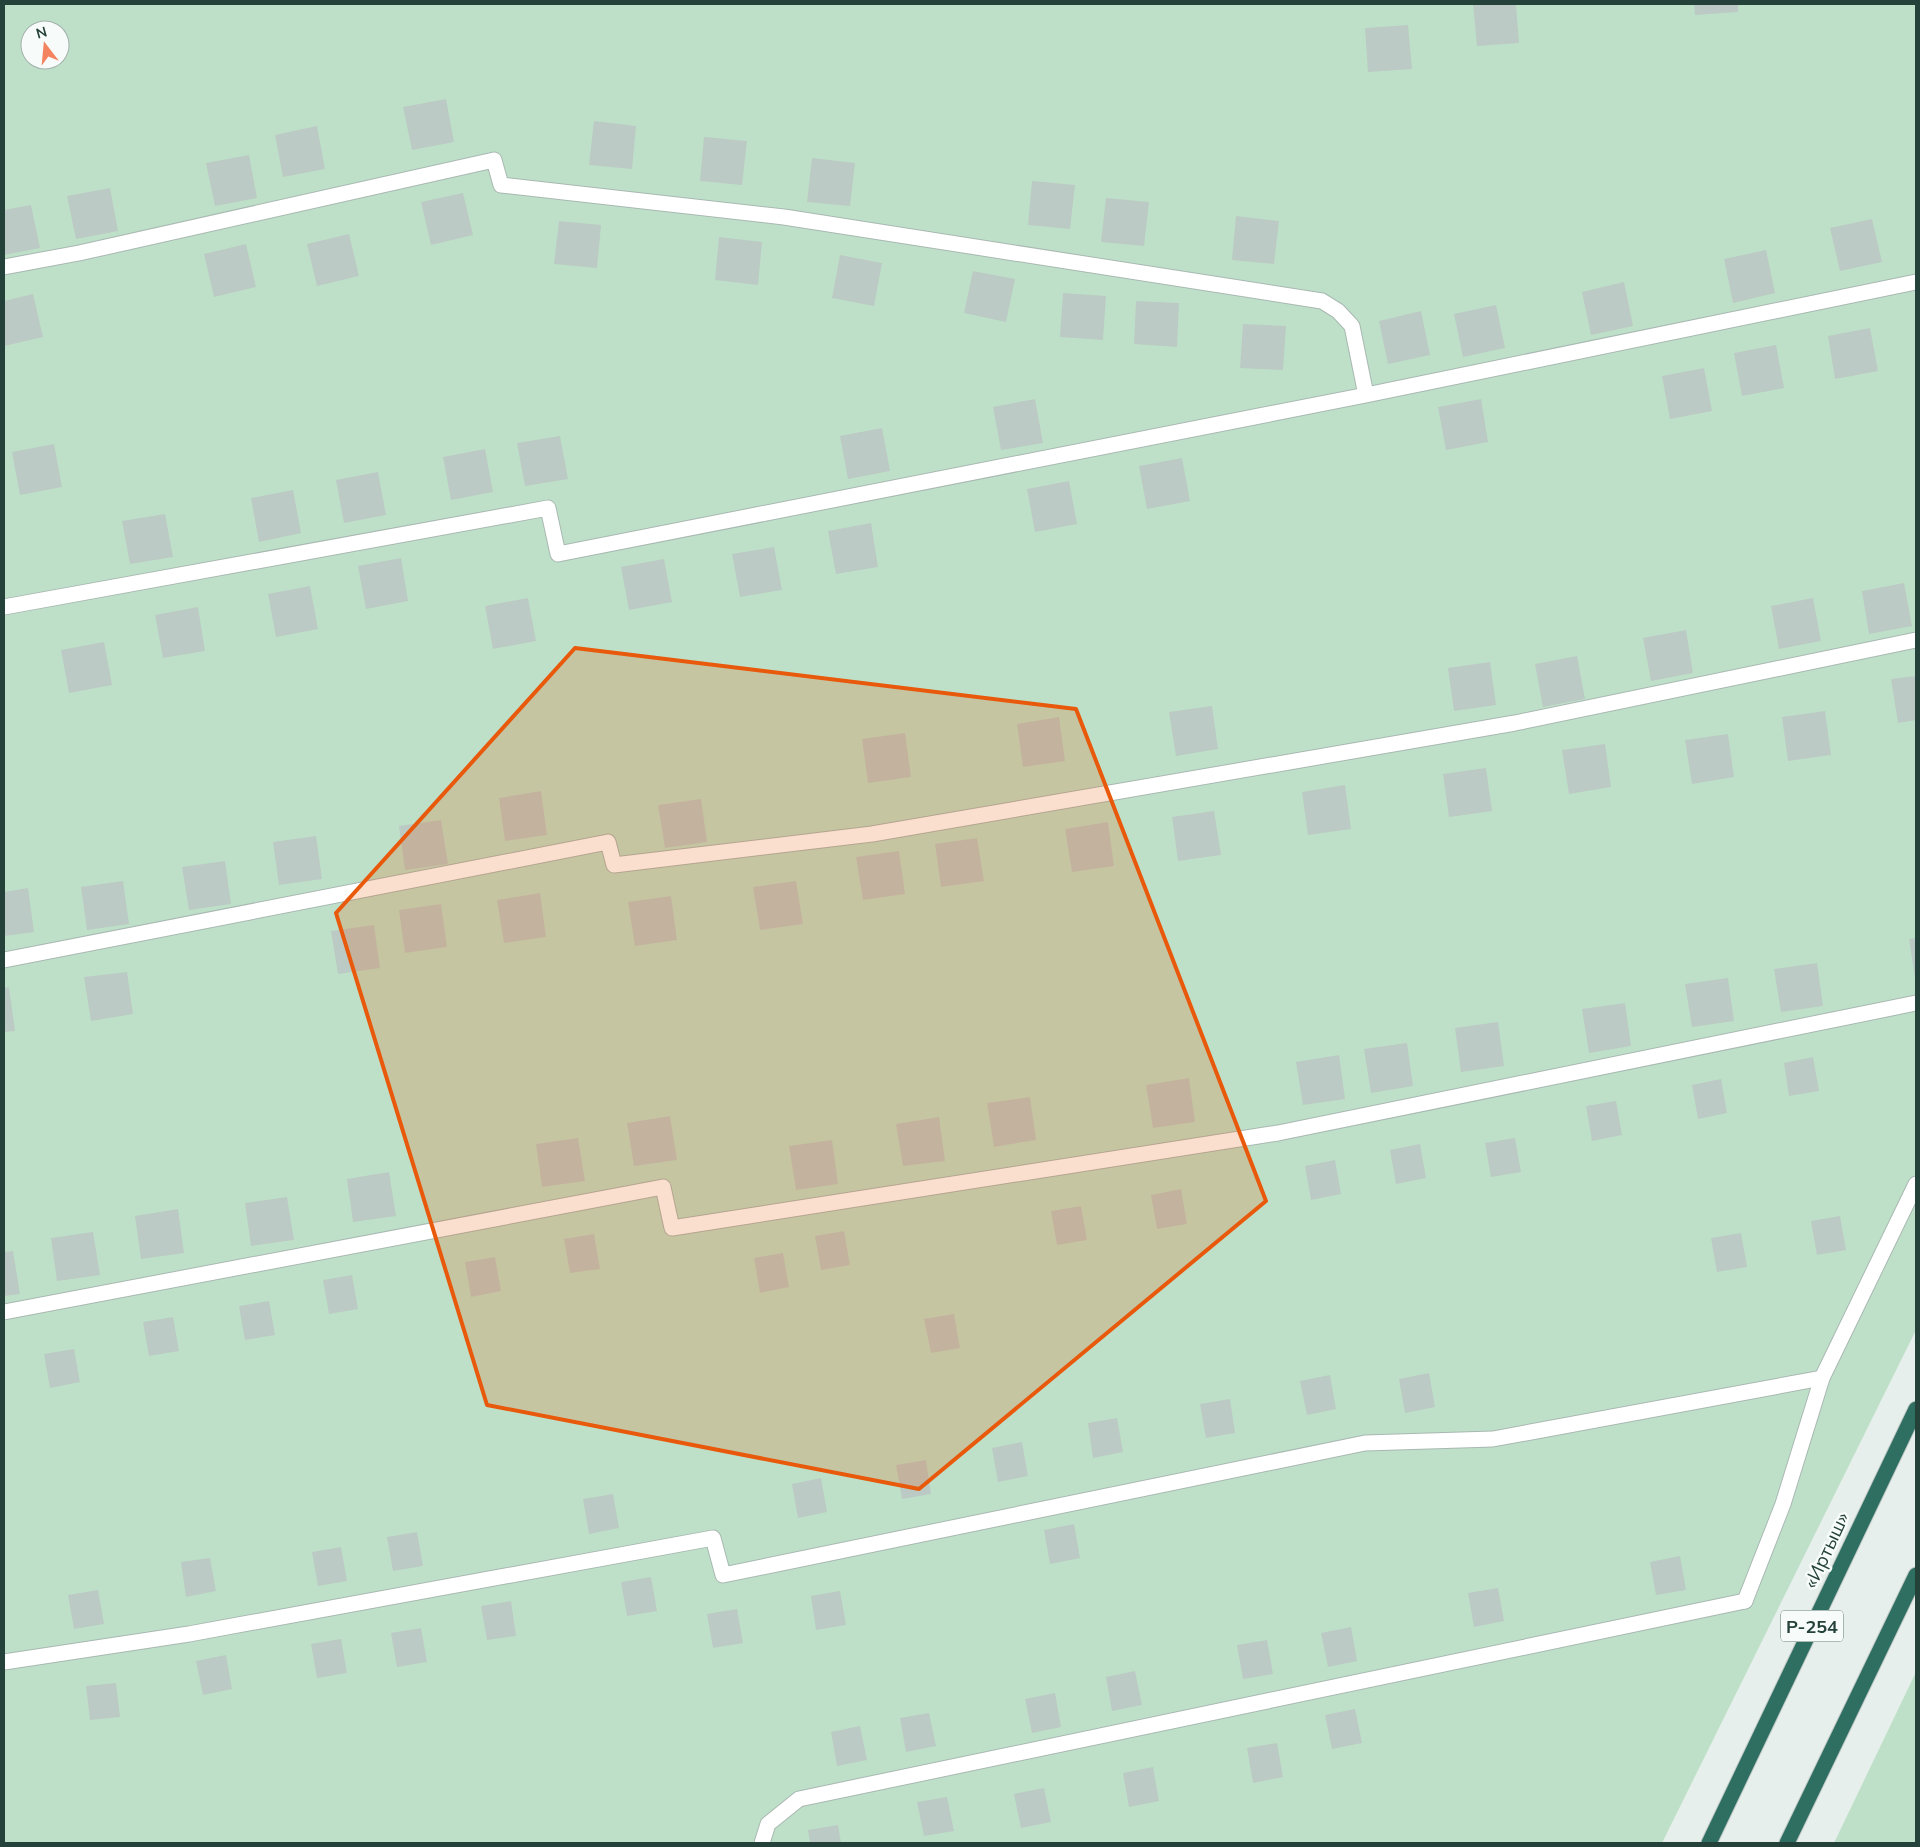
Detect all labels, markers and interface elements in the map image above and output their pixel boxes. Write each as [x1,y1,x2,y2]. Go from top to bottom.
north arrow [20,20,70,70]
text: N [34,22,49,43]
street label: «Иртыш» [1798,1508,1854,1592]
road number: Р-254 [1781,1610,1843,1642]

